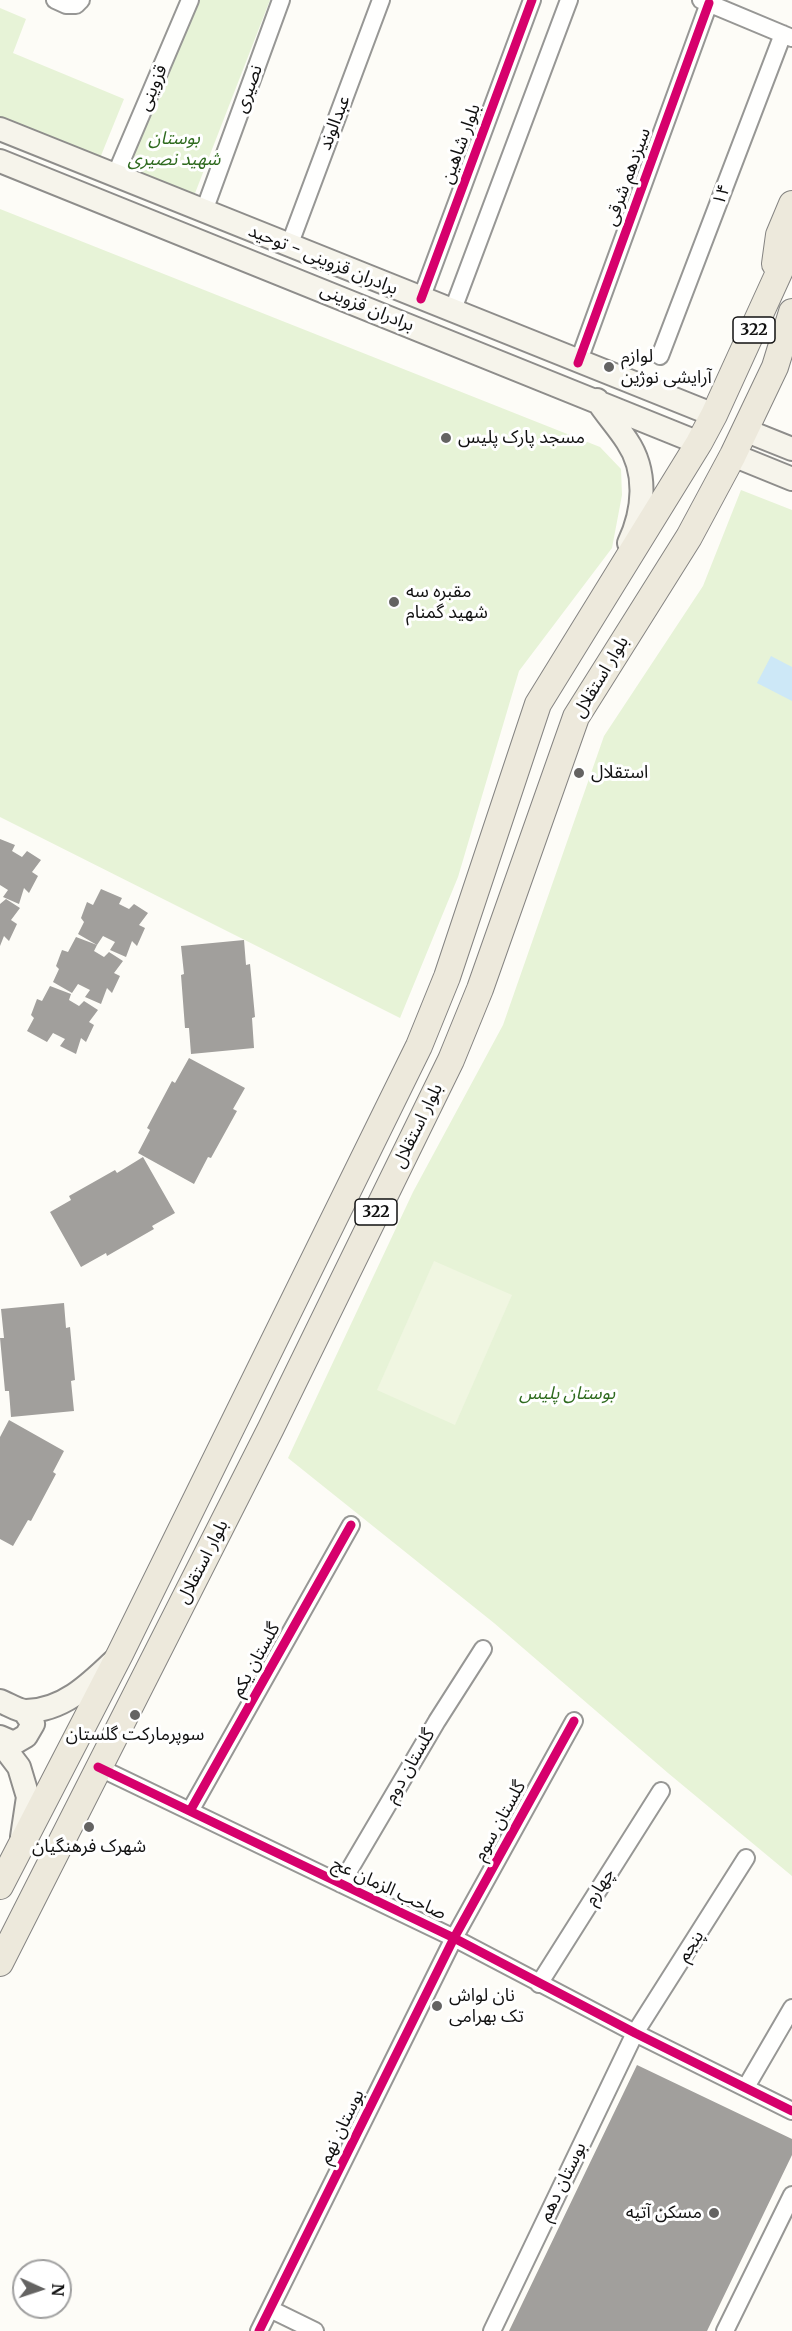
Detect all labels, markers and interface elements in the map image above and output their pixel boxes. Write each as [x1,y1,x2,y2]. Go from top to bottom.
street label: قزوینی [134,62,172,114]
street label: نصیری [230,62,268,116]
street label: عبدالوند [315,93,355,153]
street label: بلوار شاهین [437,101,485,187]
street label: سیزدهم شرقی [600,125,656,229]
park label: بوستان شهید نصیری [128,128,220,170]
street label: ۱۴ [708,182,736,208]
street label: برادران قزوینی - توحید [245,220,401,300]
street label: برادران قزوینی [317,279,417,337]
road number: 322 [733,317,775,343]
place label: لوازم آرایشی نوژین [621,346,712,388]
marker: لوازم آرایشی نوژین [602,360,616,374]
place label: مسجد پارک پلیس [458,427,585,449]
marker: مسجد پارک پلیس [439,431,453,445]
place label: مقبره سه شهید گمنام [406,581,488,624]
marker: مقبره سه شهید گمنام [387,595,401,609]
street label: بلوار استقلال [568,632,634,722]
place label: استقلال [591,762,648,784]
marker: استقلال [572,766,586,780]
street label: بلوار استقلال [388,1080,448,1172]
road number: 322 [355,1199,397,1225]
park label: بوستان پلیس [519,1383,615,1405]
street label: بلوار استقلال [173,1516,233,1608]
street label: گلستان یکم [227,1619,285,1701]
marker: سوپرمارکت گلستان [128,1708,142,1722]
place label: سوپرمارکت گلستان [66,1724,204,1746]
street label: گلستان دوم [380,1725,440,1807]
street label: گلستان سوم [469,1777,531,1865]
marker: شهرک فرهنگیان [82,1820,96,1834]
place label: شهرک فرهنگیان [32,1836,146,1858]
street label: صاحب الزمان عج [329,1853,449,1925]
street label: چهارم [580,1865,620,1909]
street label: پنجم [673,1926,709,1966]
place label: نان‌ لواش‌ تک‌ بهرامی [449,1985,524,2028]
marker: نان‌ لواش‌ تک‌ بهرامی [430,1999,444,2013]
street label: بوستان نهم [315,2086,369,2168]
street label: بوستان دهم [535,2139,591,2225]
place label: مسکن آتیه [626,2202,702,2224]
marker: مسکن آتیه [707,2206,721,2220]
north arrow [12,2259,72,2319]
text: N [48,2283,68,2297]

